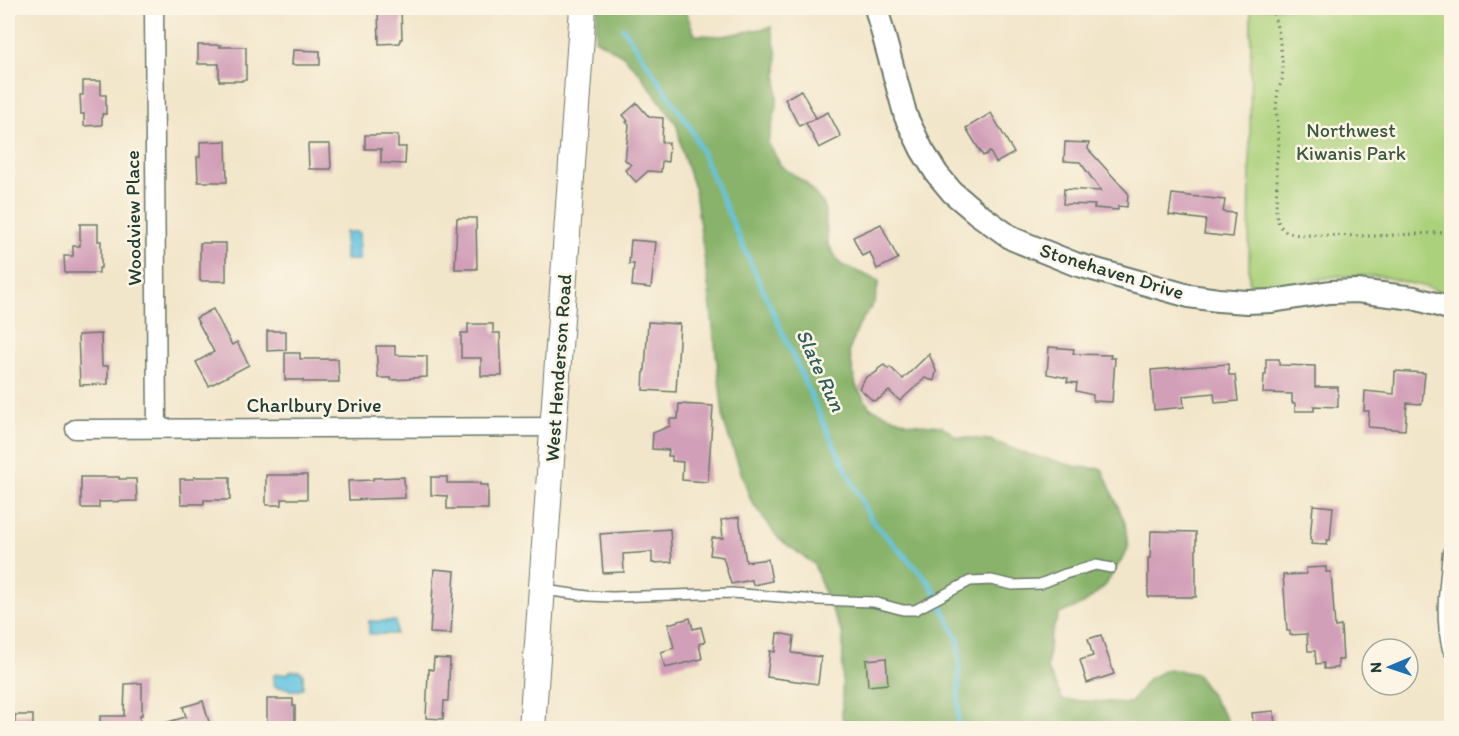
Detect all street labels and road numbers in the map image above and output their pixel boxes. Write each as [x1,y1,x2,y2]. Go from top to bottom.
street label: Woodview Place [120,150,146,286]
street label: Stonehaven Drive [1037,238,1187,304]
street label: West Henderson Road [539,273,577,463]
street label: Charlbury Drive [246,393,382,417]

